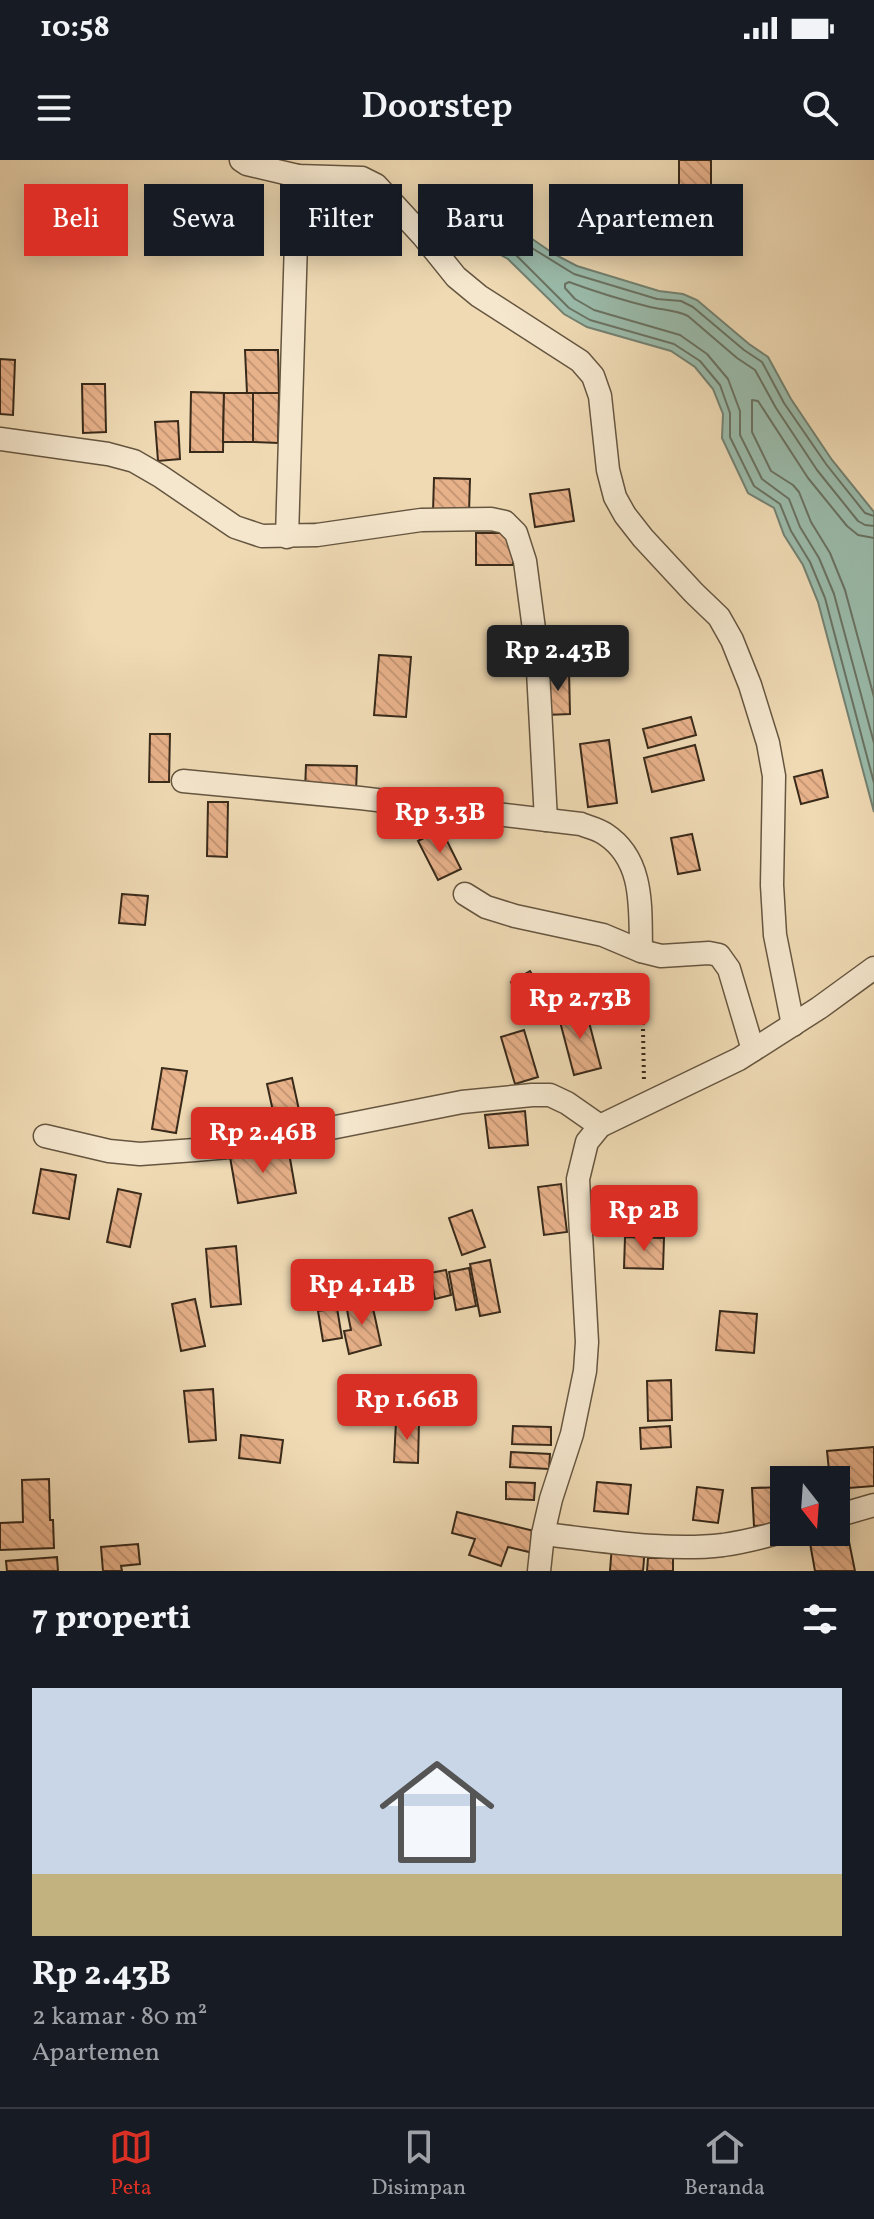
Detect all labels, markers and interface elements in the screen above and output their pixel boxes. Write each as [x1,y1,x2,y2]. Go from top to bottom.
text: 10:58 [40,7,110,49]
text: Doorstep [361,83,513,133]
icon: menu [32,86,76,130]
icon: search [798,86,842,130]
chip: Beli [24,184,128,256]
chip: Sewa [144,184,264,256]
chip: Filter [280,184,402,256]
chip: Baru [418,184,533,256]
chip: Apartemen [549,184,743,256]
pin: Rp 2.43B [475,625,641,693]
text: Rp 2.43B [505,633,611,669]
pin: Rp 3.3B [366,787,514,855]
text: Rp 3.3B [395,795,485,831]
pin: Rp 2.73B [497,973,663,1041]
text: Rp 2.73B [529,981,631,1017]
pin: Rp 2.46B [180,1107,346,1175]
text: Rp 2.46B [209,1115,317,1151]
pin: Rp 2B [588,1185,700,1253]
text: Rp 2B [609,1193,679,1229]
pin: Rp 4.14B [279,1259,445,1327]
text: Rp 4.14B [309,1267,415,1303]
pin: Rp 1.66B [324,1374,490,1442]
text: Rp 1.66B [355,1382,459,1418]
north arrow [770,1466,850,1546]
map controls [770,1466,850,1546]
text: 7 properti [32,1596,191,1643]
icon: filters [798,1597,842,1641]
icon: home [365,1740,509,1884]
text: Rp 2.43B [32,1952,171,1999]
text: 2 kamar · 80 m² [32,1999,207,2035]
text: Apartemen [32,2035,160,2071]
tab: Peta [109,2125,153,2204]
tab: Disimpan [371,2125,466,2204]
tab: Beranda [684,2125,765,2204]

